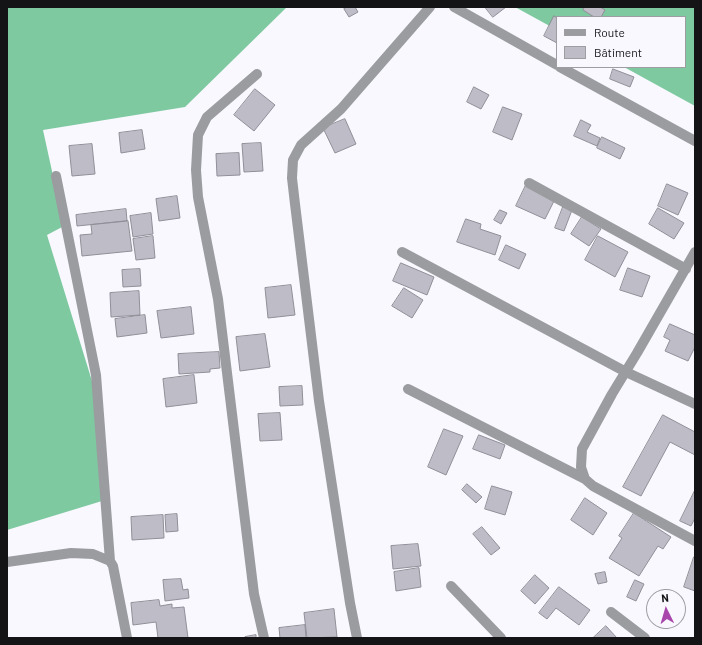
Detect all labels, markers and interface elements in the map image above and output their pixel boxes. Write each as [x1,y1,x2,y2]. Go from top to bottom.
legend [556,16,686,68]
text: Route [594,25,625,39]
text: Bâtiment [594,45,642,59]
north arrow [646,589,686,629]
text: N [661,591,669,604]

